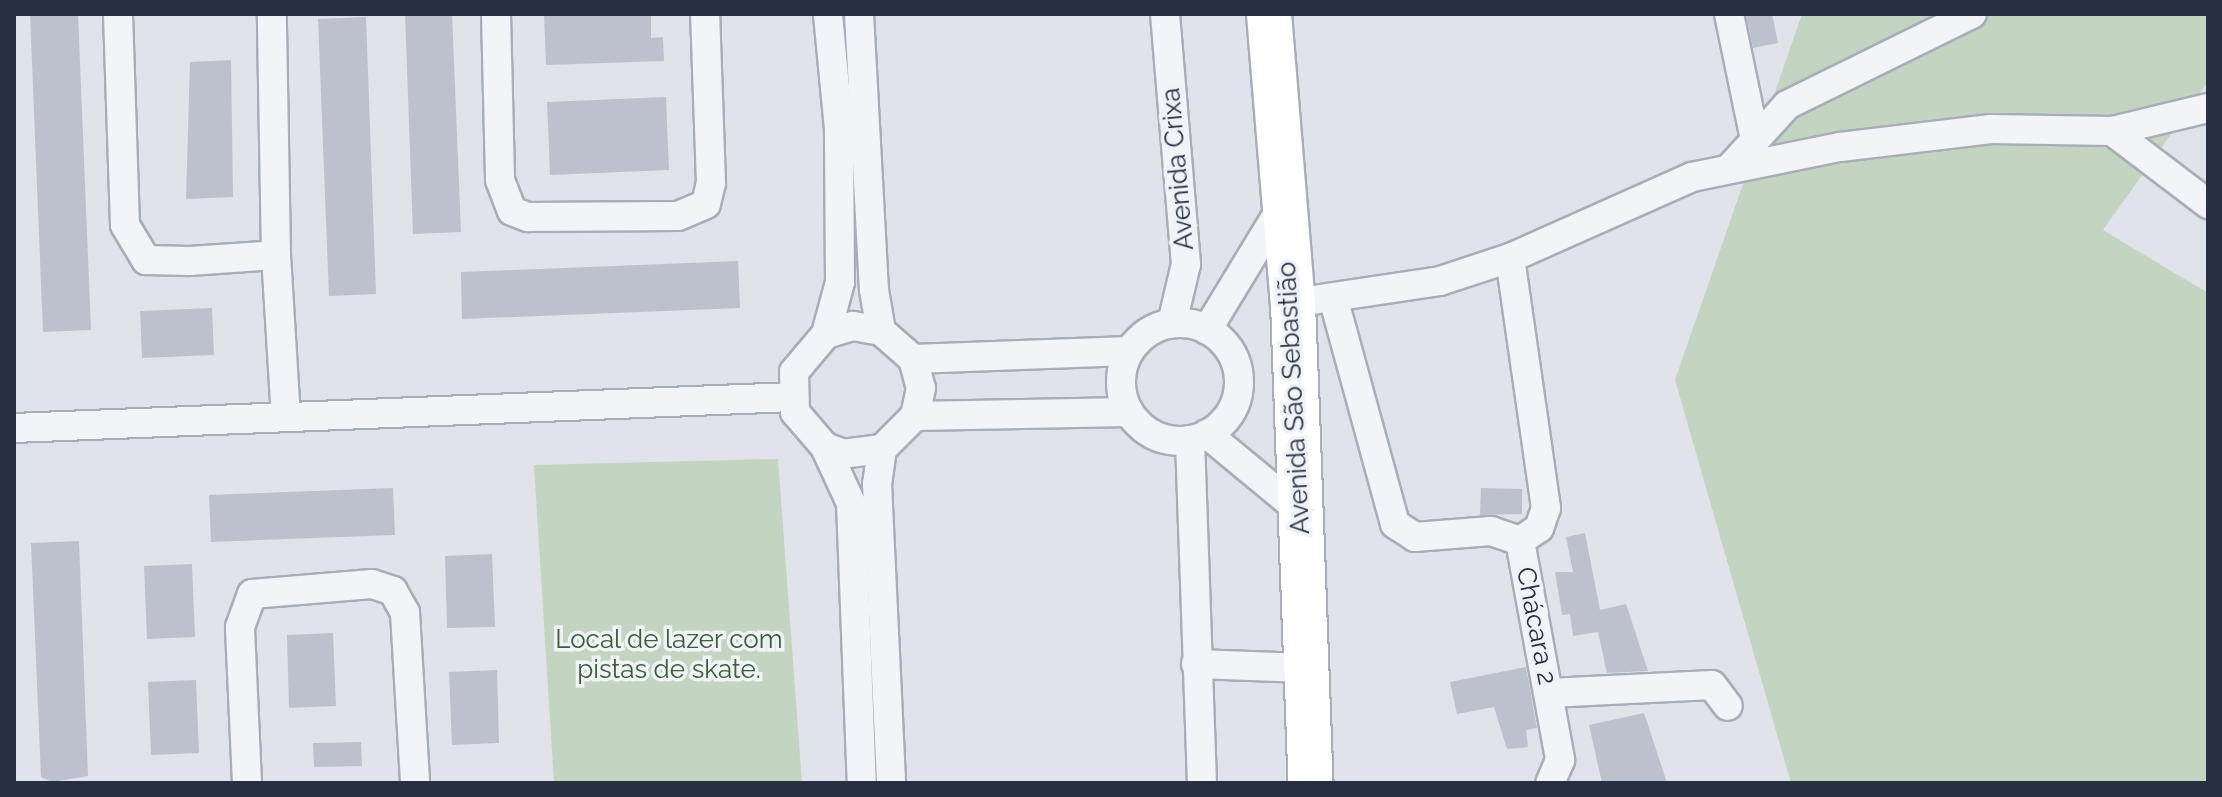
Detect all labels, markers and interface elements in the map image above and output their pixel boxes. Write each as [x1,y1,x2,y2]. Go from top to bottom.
street label: Avenida Crixa [1155,86,1201,252]
street label: Avenida São Sebastião [1271,261,1317,535]
street label: Chácara 2 [1509,565,1563,687]
park label: Local de lazer com pistas de skate. [555,624,783,686]

